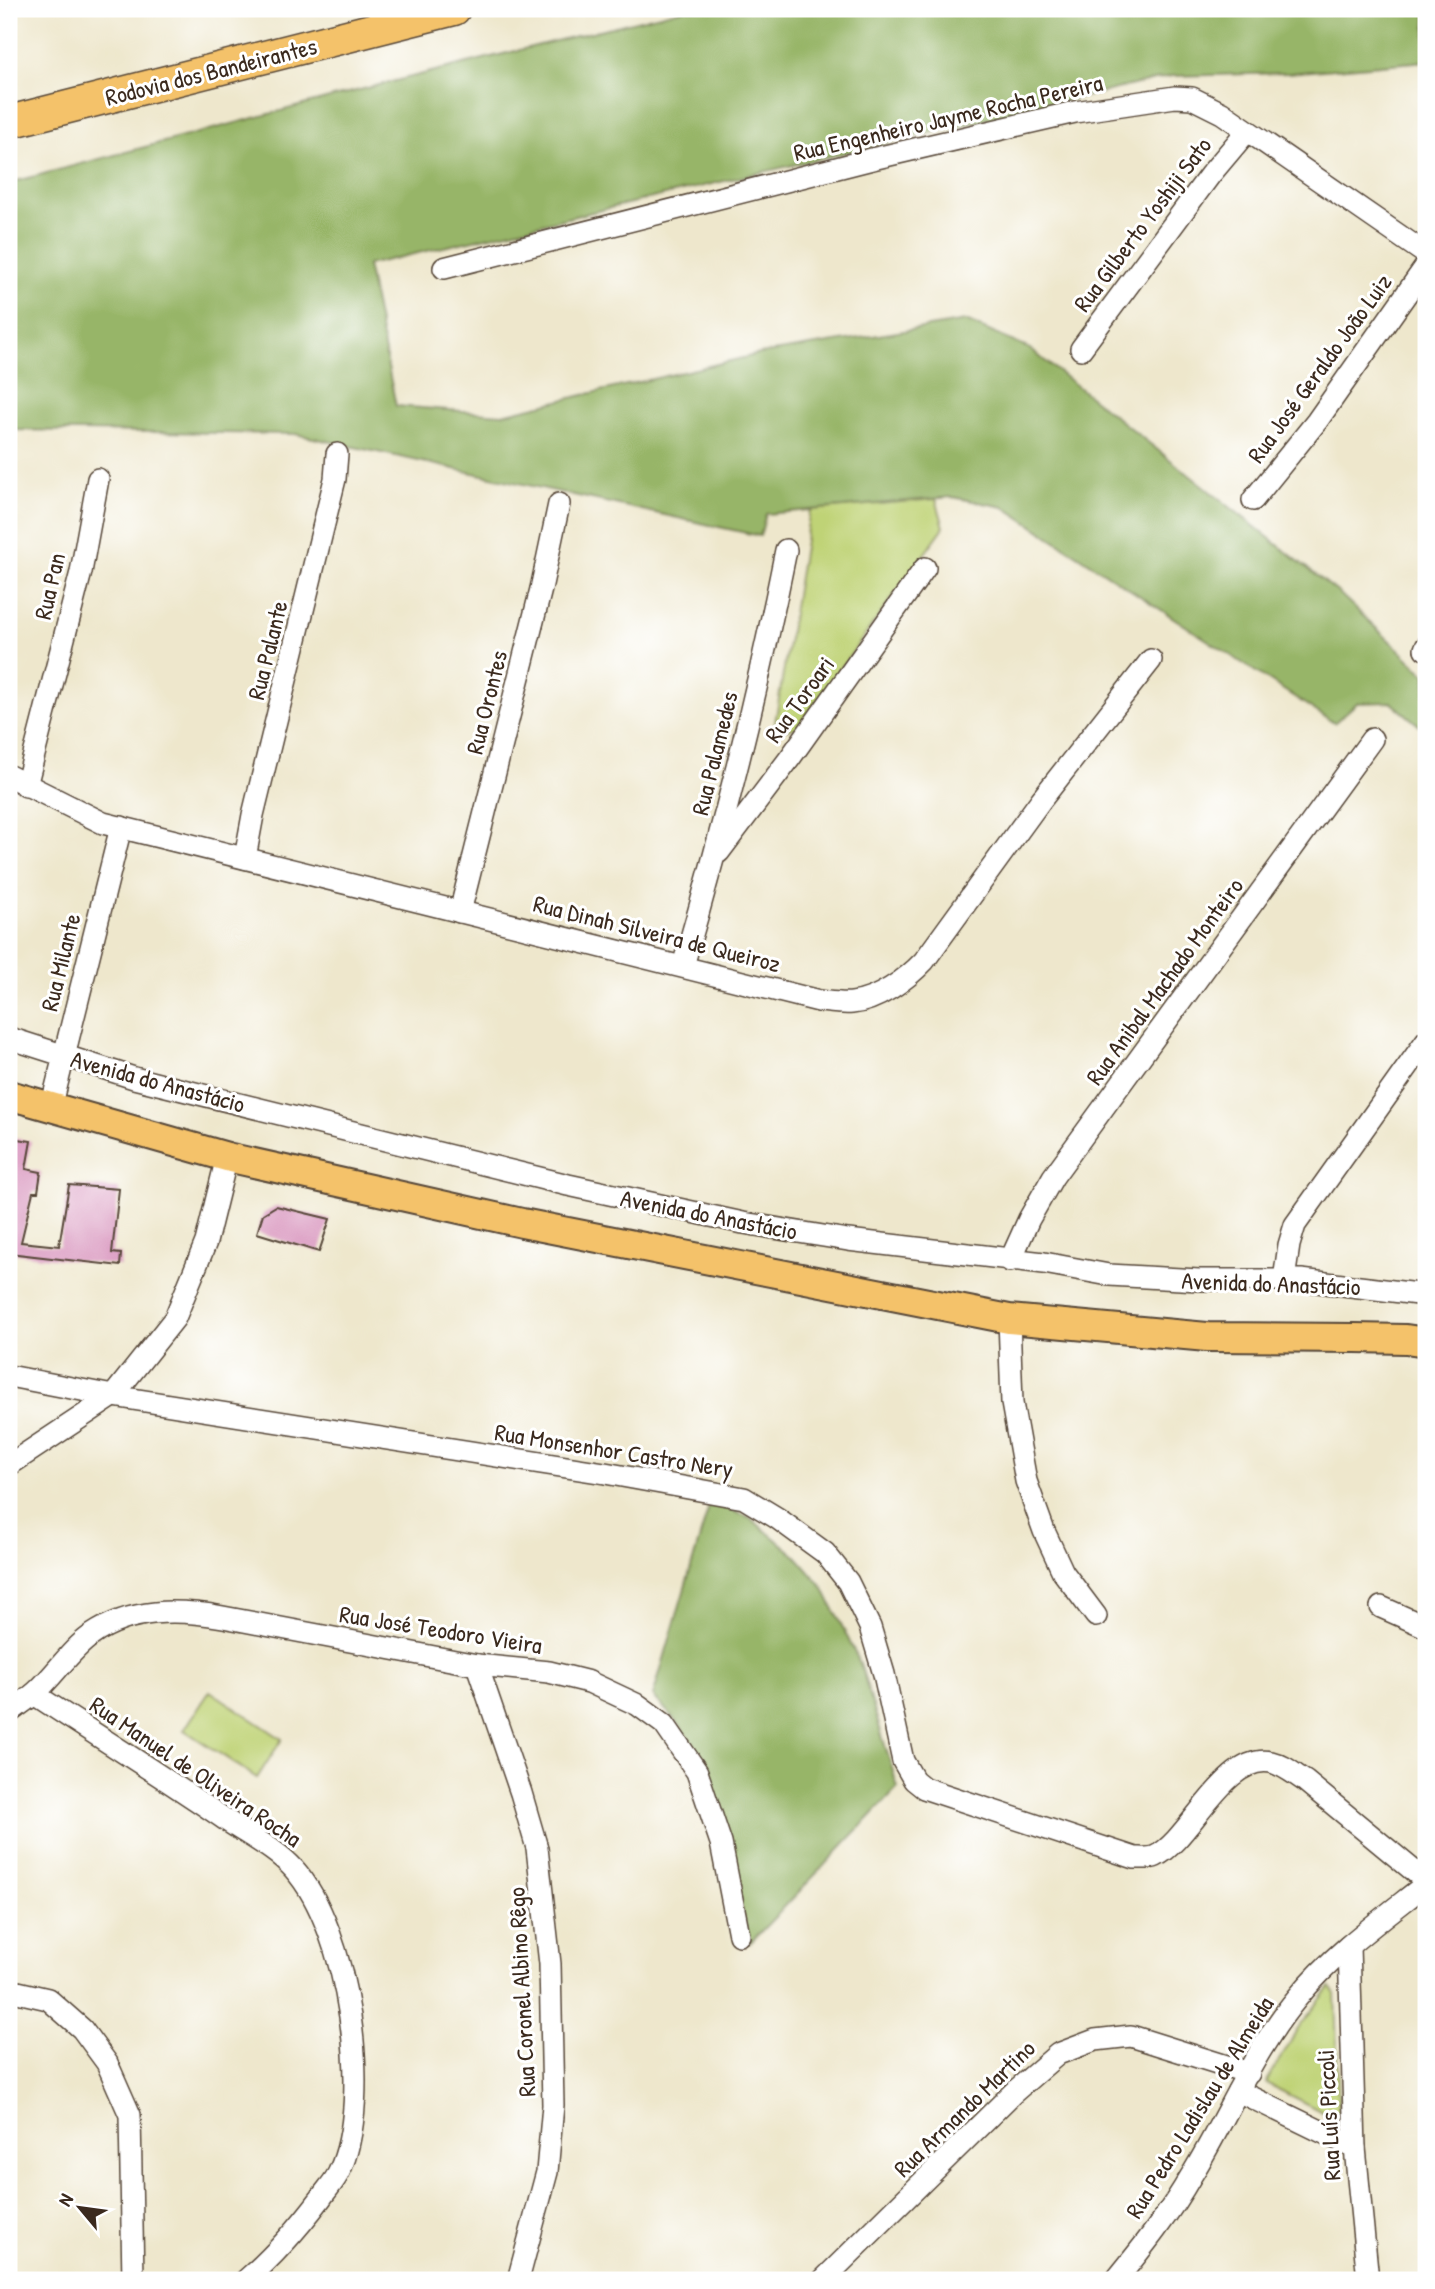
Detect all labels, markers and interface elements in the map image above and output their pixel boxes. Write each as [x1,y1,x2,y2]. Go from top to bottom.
street label: Rodovia dos Bandeirantes [102,29,320,113]
street label: Rua Engenheiro Jayme Rocha Pereira [790,66,1106,168]
street label: Rua Gilberto Yoshiji Sato [1066,130,1218,318]
street label: Rua José Geraldo João Luiz [1240,267,1398,469]
street label: Rua Pan [26,550,72,622]
street label: Rua Palante [239,597,295,703]
street label: Rua Orontes [458,647,514,757]
street label: Rua Toroari [757,649,841,749]
street label: Rua Palamedes [683,688,745,818]
street label: Rua Anibal Machado Monteiro [1078,871,1250,1091]
street label: Rua Dinah Silveira de Queiroz [530,887,784,979]
street label: Rua Milante [32,909,88,1014]
street label: Avenida do Anastácio [67,1042,249,1120]
street label: Avenida do Anastácio [618,1181,800,1247]
street label: Avenida do Anastácio [1181,1264,1361,1302]
street label: Rua Monsenhor Castro Nery [493,1415,735,1485]
street label: Rua José Teodoro Vieira [337,1597,545,1661]
street label: Rua Manuel de Oliveira Rocha [84,1688,308,1854]
street label: Rua Coronel Albino Rêgo [500,1886,542,2098]
street label: Rua Pedro Ladislau de Almeida [1118,1990,1280,2224]
street label: Rua Armando Martino [886,2032,1042,2184]
street label: Rua Luís Piccoli [1309,2049,1347,2181]
north arrow [46,2174,116,2244]
text: N [51,2189,79,2210]

